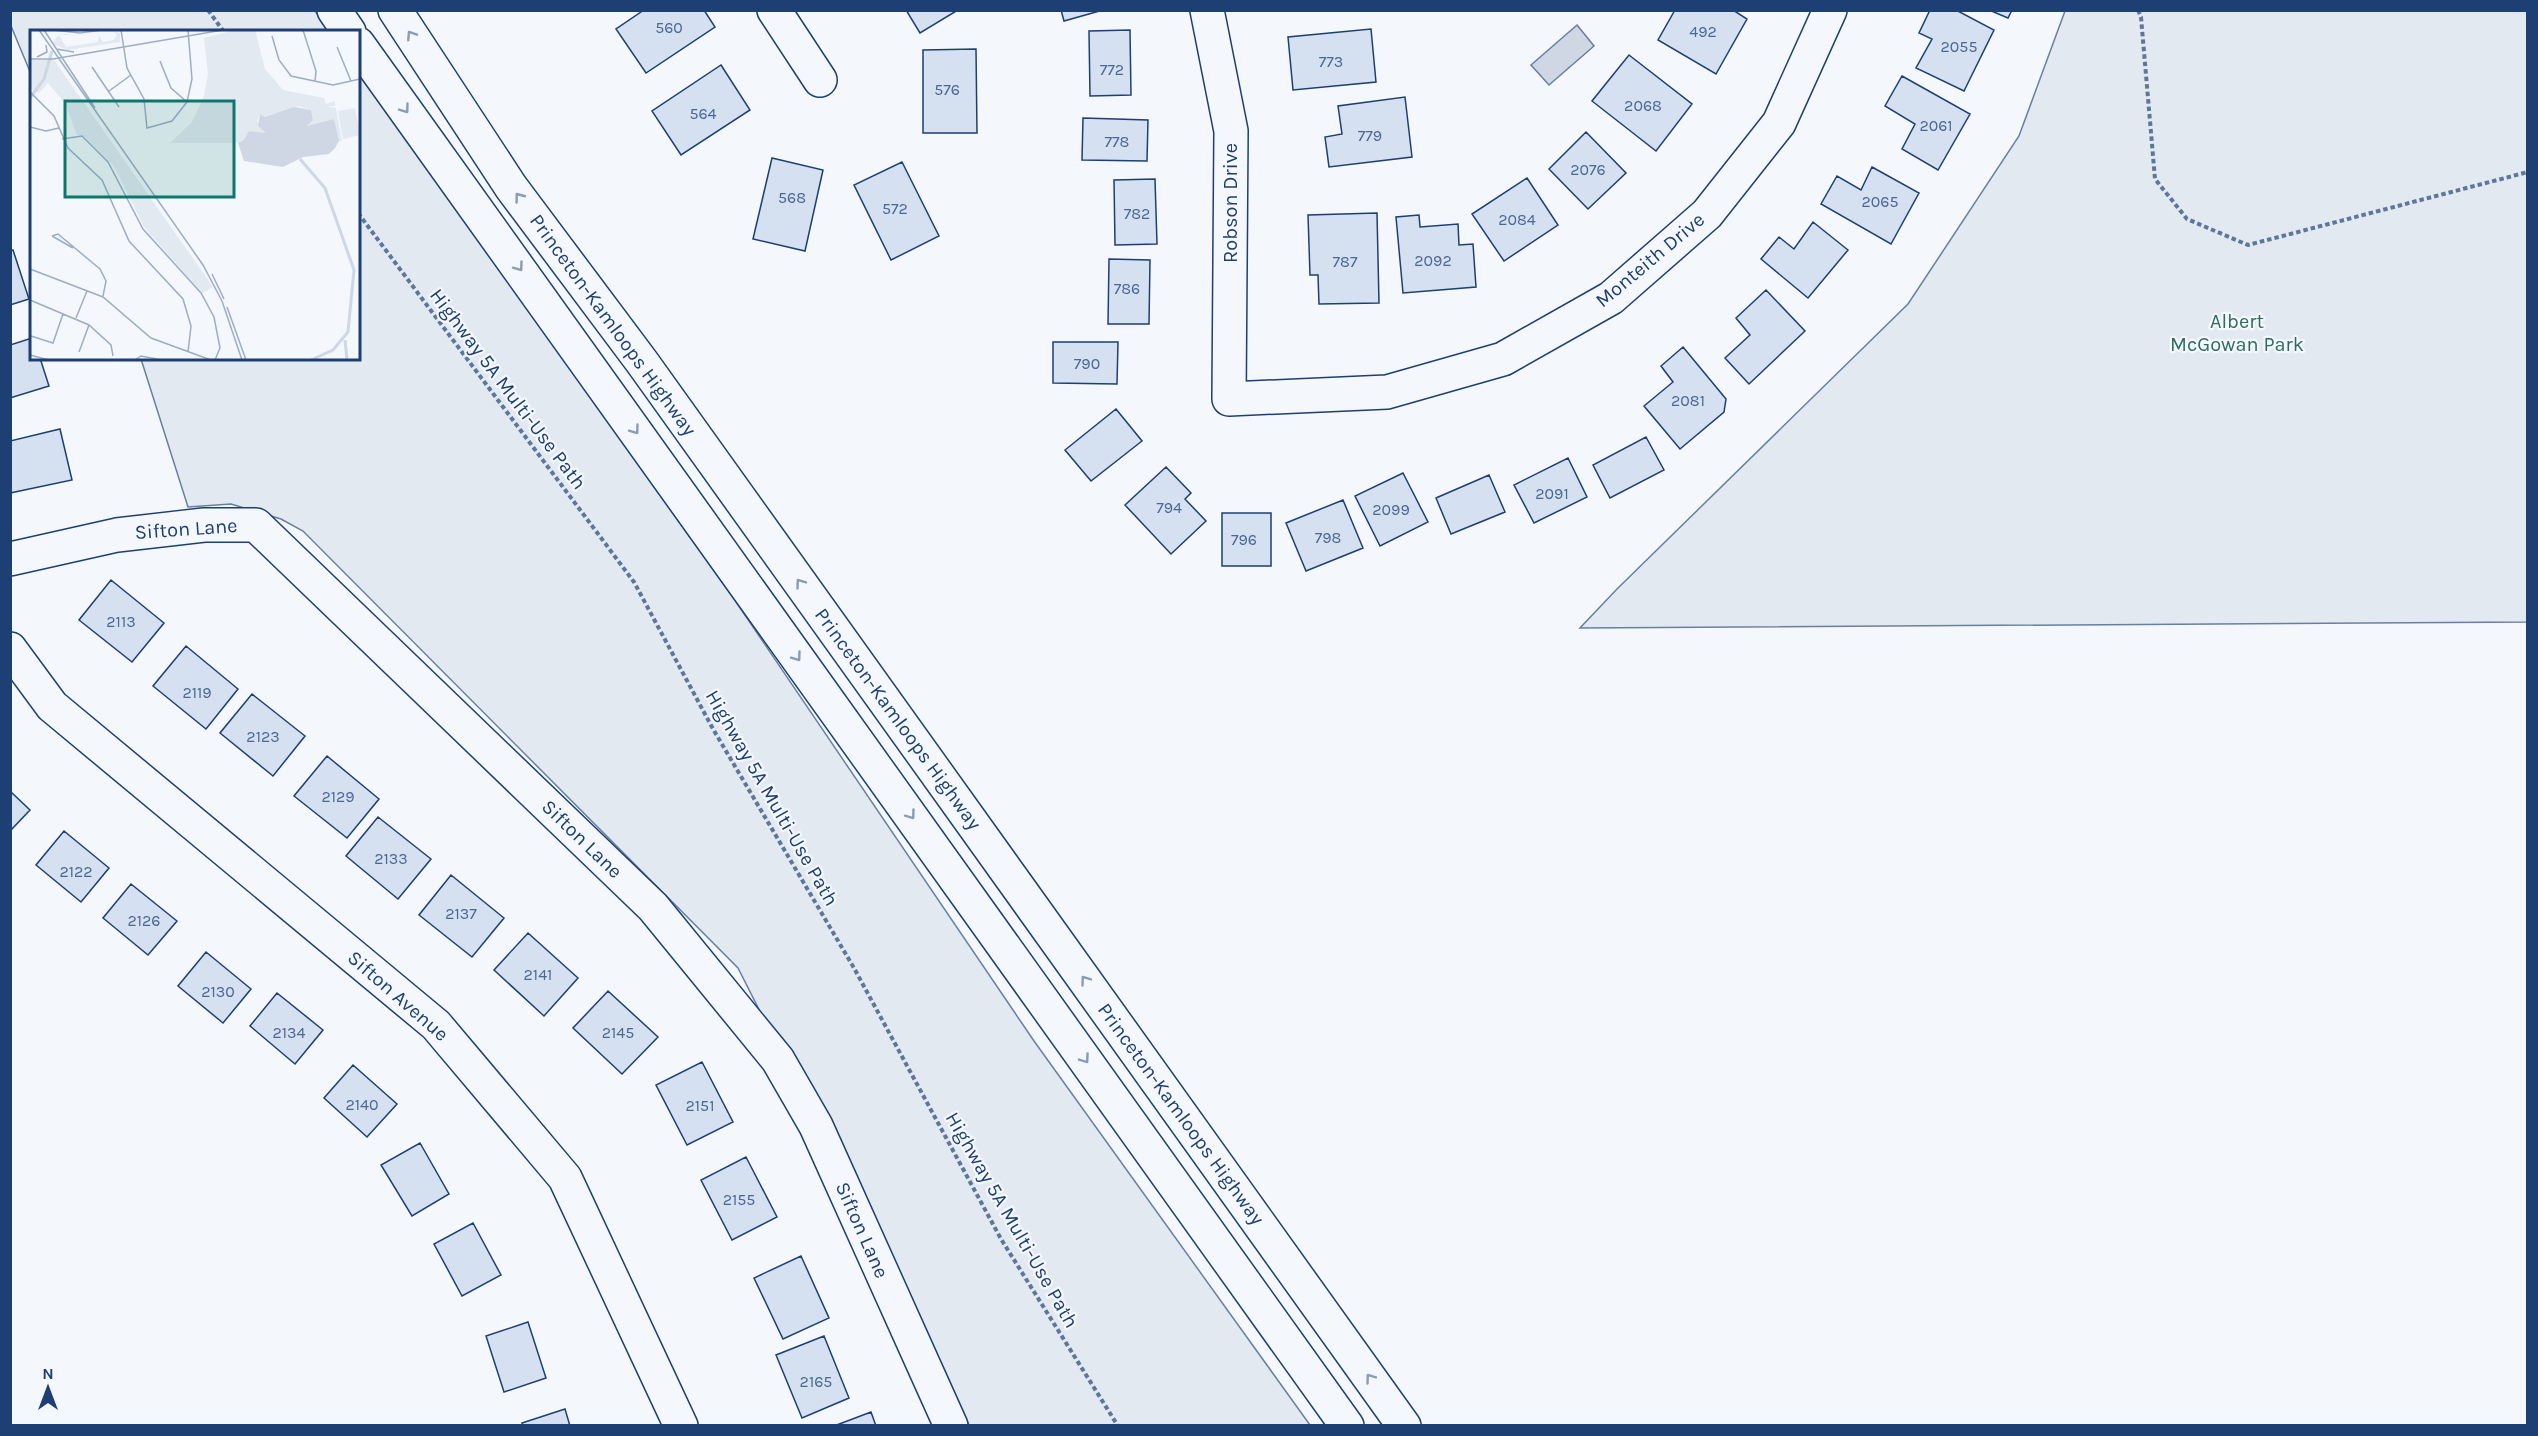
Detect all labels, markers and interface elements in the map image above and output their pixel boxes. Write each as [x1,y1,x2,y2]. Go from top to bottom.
house number: 560 [655,18,683,37]
house number: 492 [1689,22,1717,41]
inset map [30,30,360,360]
one-way arrow [407,31,418,42]
house number: 2055 [1941,37,1977,56]
house number: 773 [1319,52,1343,71]
house number: 772 [1100,60,1124,79]
house number: 576 [934,80,960,99]
house number: 2068 [1624,96,1662,115]
one-way arrow [398,102,409,113]
house number: 564 [689,104,717,123]
house number: 2061 [1919,116,1953,135]
house number: 779 [1358,126,1382,145]
house number: 778 [1105,132,1129,151]
street label: Robson Drive [1219,143,1242,263]
house number: 2076 [1570,160,1606,179]
house number: 568 [778,188,806,207]
house number: 2065 [1862,192,1898,211]
one-way arrow [515,193,526,204]
house number: 572 [882,199,908,218]
house number: 782 [1124,204,1150,223]
street label: Monteith Drive [1591,208,1709,312]
street label: Princeton-Kamloops Highway [525,210,701,440]
house number: 2084 [1498,210,1536,229]
house number: 2092 [1414,251,1452,270]
house number: 787 [1333,252,1358,271]
one-way arrow [511,261,522,272]
house number: 786 [1114,279,1140,298]
street label: Highway 5A Multi-Use Path [425,284,591,494]
park label: Albert McGowan Park [2170,310,2304,356]
house number: 790 [1074,354,1100,373]
house number: 2081 [1671,391,1705,410]
one-way arrow [628,423,639,434]
house number: 2091 [1535,484,1569,503]
house number: 794 [1156,498,1182,517]
house number: 2099 [1372,500,1410,519]
street label: Sifton Lane [134,514,238,544]
house number: 798 [1315,528,1341,547]
house number: 796 [1231,530,1257,549]
one-way arrow [797,578,808,589]
street label: Princeton-Kamloops Highway [810,604,986,834]
house number: 2113 [106,612,136,631]
one-way arrow [790,650,801,661]
house number: 2119 [182,683,212,702]
street label: Highway 5A Multi-Use Path [701,686,843,910]
house number: 2123 [246,727,280,746]
house number: 2129 [321,787,355,806]
street label: Sifton Lane [537,795,627,883]
one-way arrow [904,809,915,820]
house number: 2133 [374,849,408,868]
house number: 2122 [59,862,93,881]
house number: 2137 [445,904,477,923]
house number: 2126 [128,911,161,930]
street label: Sifton Avenue [343,946,453,1046]
house number: 2141 [524,965,552,984]
one-way arrow [1081,976,1092,987]
house number: 2130 [201,982,235,1001]
street label: Princeton-Kamloops Highway [1093,999,1269,1229]
house number: 2134 [273,1023,306,1042]
house number: 2145 [602,1023,634,1042]
one-way arrow [1078,1053,1089,1064]
house number: 2140 [346,1095,379,1114]
house number: 2151 [686,1096,714,1115]
street label: Highway 5A Multi-Use Path [941,1108,1083,1332]
street label: Sifton Lane [831,1178,893,1282]
house number: 2155 [723,1190,755,1209]
north arrow [18,1358,78,1418]
text: N [42,1364,54,1383]
house number: 2165 [800,1372,832,1391]
one-way arrow [1366,1373,1377,1384]

